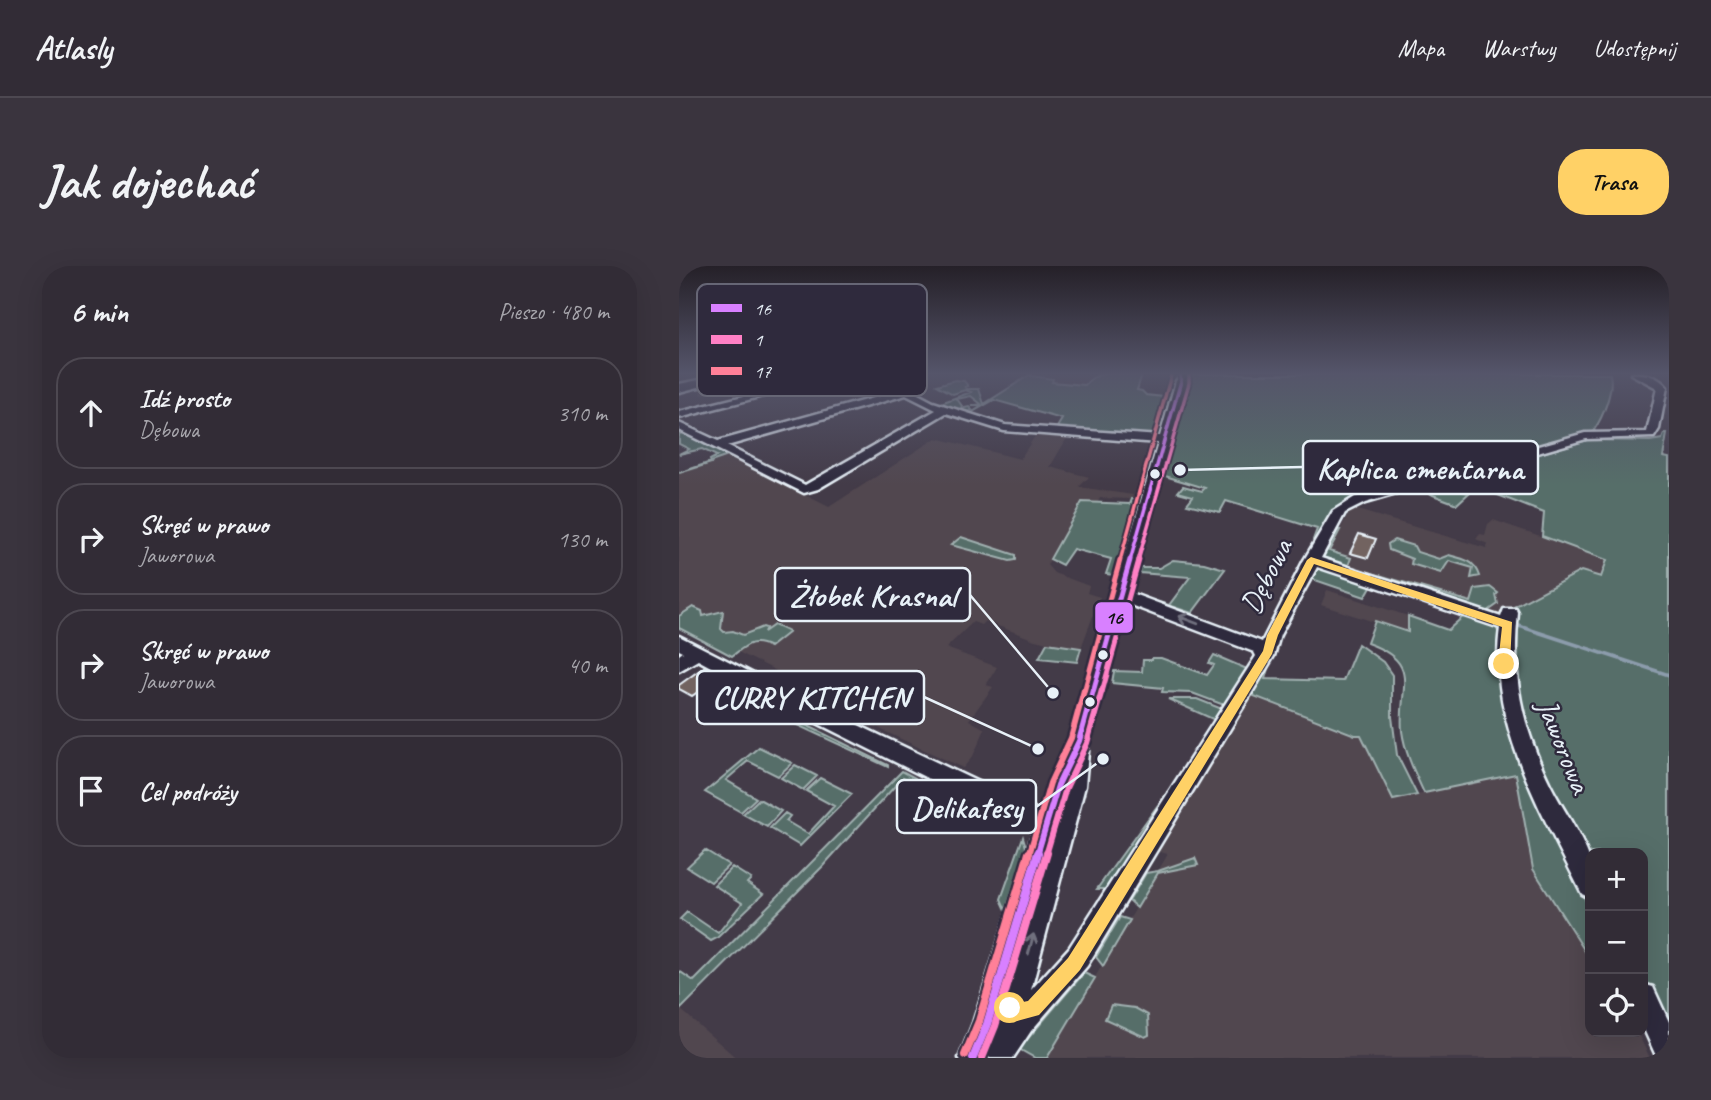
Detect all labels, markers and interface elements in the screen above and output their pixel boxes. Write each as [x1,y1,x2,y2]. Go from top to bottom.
text: Atlasly [35,27,112,69]
text: Mapa [1398,33,1444,63]
text: Warstwy [1482,33,1555,63]
text: Udostępnij [1593,33,1676,63]
button: Trasa [1558,149,1669,215]
text: Jak dojechać [42,151,253,213]
legend [697,284,927,396]
text: 6 min [70,293,128,331]
text: Pieszo · 480 m [498,297,609,326]
text: 16 [754,297,773,321]
text: 1 [754,328,764,352]
text: 17 [754,360,773,384]
text: Idź prosto [139,382,230,415]
icon: ahead [72,394,110,432]
text: 310 m [558,399,607,428]
text: Dębowa [139,415,199,444]
callout: Kaplica cmentarna [1303,441,1538,494]
text: Kaplica cmentarna [1317,448,1526,489]
unlabelled marker [1148,467,1162,481]
text: Skręć w prawo [139,508,268,541]
icon: right [72,520,110,558]
text: 130 m [558,525,607,554]
street label: Dębowa [1231,531,1302,620]
text: Jaworowa [139,541,214,570]
callout: Żłobek Krasnal [775,568,970,621]
text: Żłobek Krasnal [789,575,963,616]
line badge: 16 [1094,601,1134,634]
text: 16 [1105,606,1125,630]
one-way arrow [1178,613,1200,626]
text: Skręć w prawo [139,634,268,667]
icon: right [72,646,110,684]
unlabelled marker [1096,648,1110,662]
route end [1488,648,1519,679]
text: 40 m [568,651,607,680]
text: Jaworowa [139,667,214,696]
callout: CURRY KITCHEN [697,671,924,724]
text: CURRY KITCHEN [712,677,915,718]
street label: Jaworowa [1527,692,1601,800]
unlabelled marker [1083,695,1097,709]
icon: arrive [72,772,110,810]
text: Cel podróży [139,775,237,808]
callout: Delikatesy [897,780,1036,833]
text: Delikatesy [912,787,1026,828]
map controls [1585,848,1648,1037]
button: + [1585,848,1648,911]
button: − [1585,911,1648,974]
one-way arrow [1025,934,1038,956]
button: locate [1585,974,1648,1037]
route start [994,992,1025,1023]

